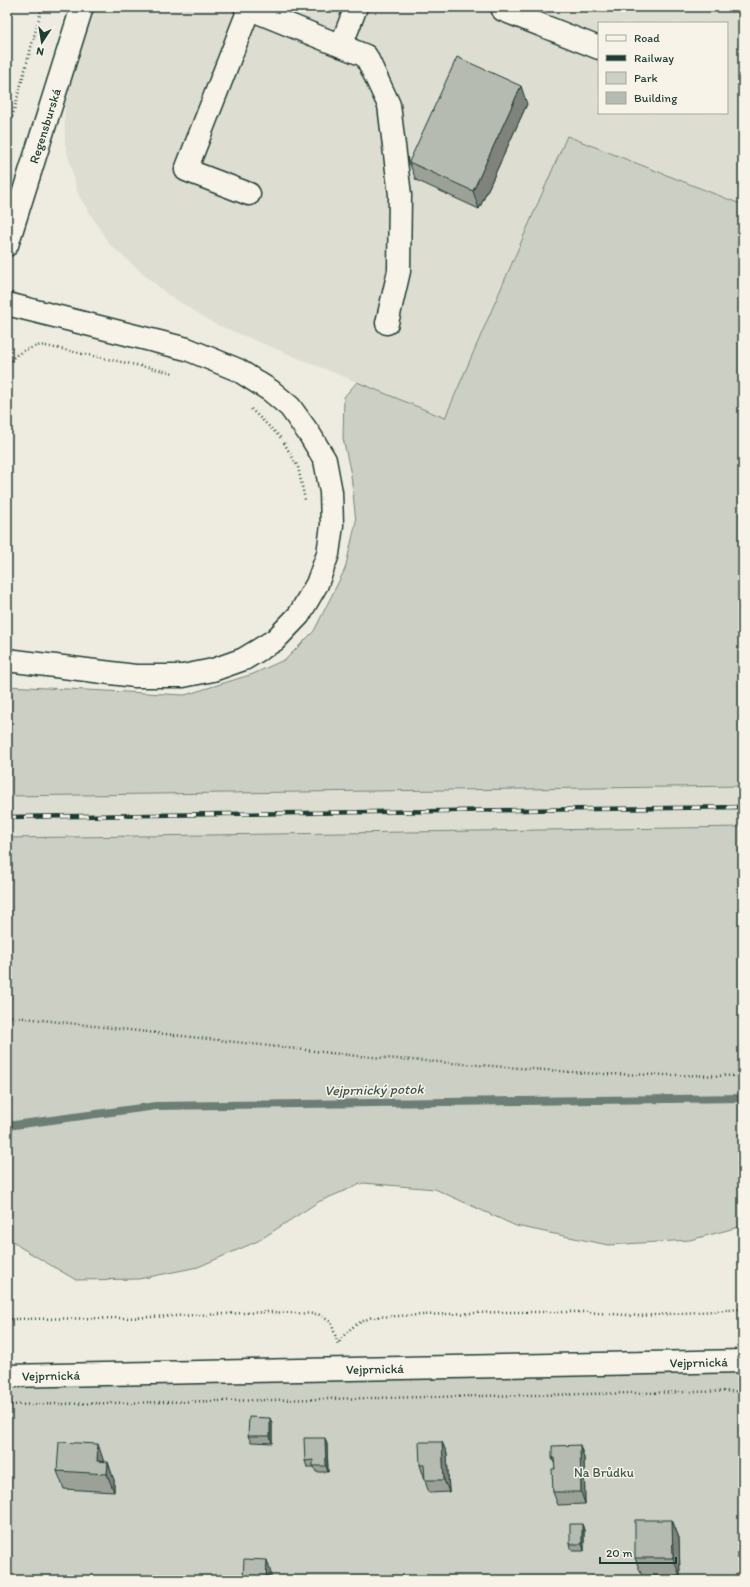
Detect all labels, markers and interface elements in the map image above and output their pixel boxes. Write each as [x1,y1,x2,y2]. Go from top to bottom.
north arrow [22,22,62,62]
legend [598,22,728,114]
text: Road [634,31,660,45]
text: N [35,44,45,58]
text: Railway [634,51,674,65]
text: Park [634,71,658,85]
street label: Regensburská [26,86,63,165]
text: Building [634,91,678,105]
water label: Vejprnický potok [324,1081,425,1099]
street label: Vejprnická [670,1354,728,1370]
street label: Vejprnická [346,1360,404,1377]
street label: Vejprnická [22,1367,80,1383]
park label: Na Brůdku [574,1465,634,1480]
scale bar [600,1539,676,1565]
text: 20 m [606,1546,633,1560]

